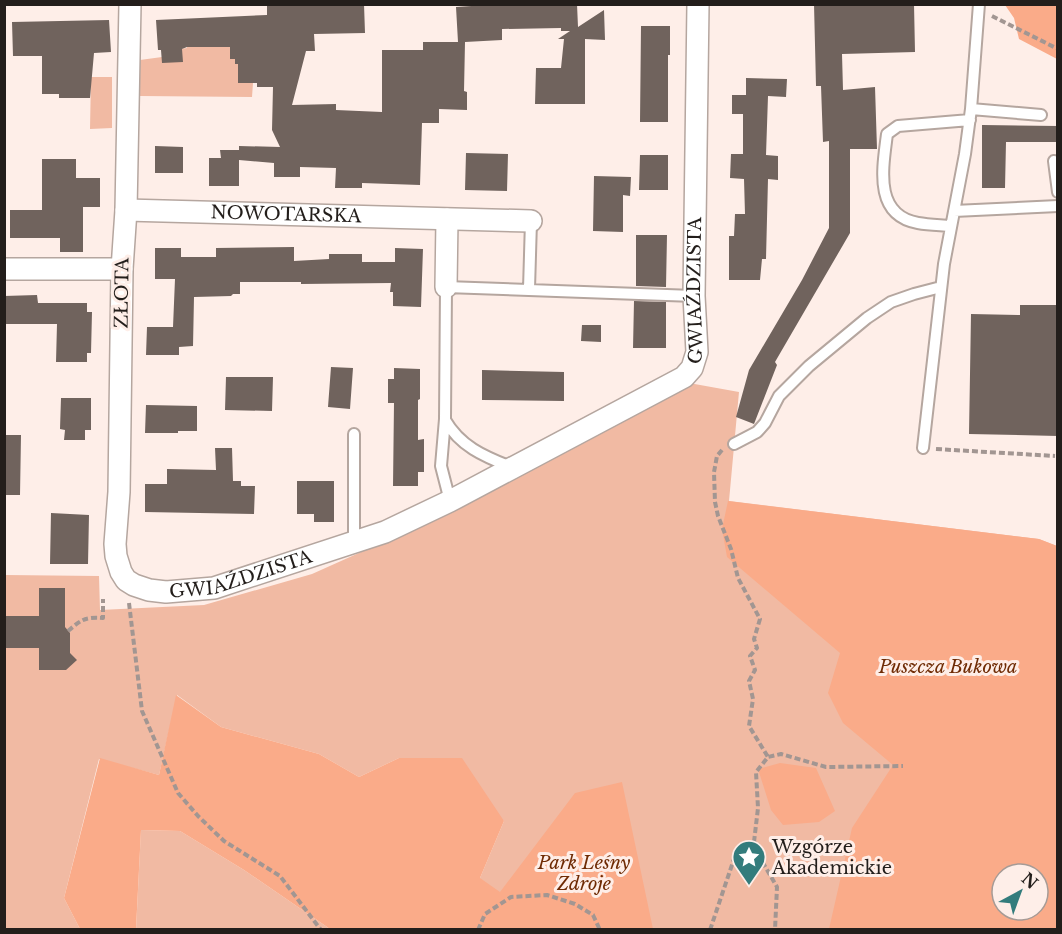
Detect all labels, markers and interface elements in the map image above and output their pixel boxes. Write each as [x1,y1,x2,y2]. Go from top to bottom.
street label: NOWOTARSKA [210,201,363,227]
street label: GWIAŹDZISTA [682,216,709,367]
street label: ZŁOTA [110,256,134,329]
street label: GWIAŹDZISTA [168,545,316,603]
park label: Puszcza Bukowa [878,656,1017,678]
place label: Wzgórze Akademickie [771,836,892,879]
place icon: Wzgórze Akademickie [731,839,767,886]
park label: Park Leśny Zdroje [537,852,631,895]
north arrow [990,862,1050,922]
text: N [1018,868,1042,893]

